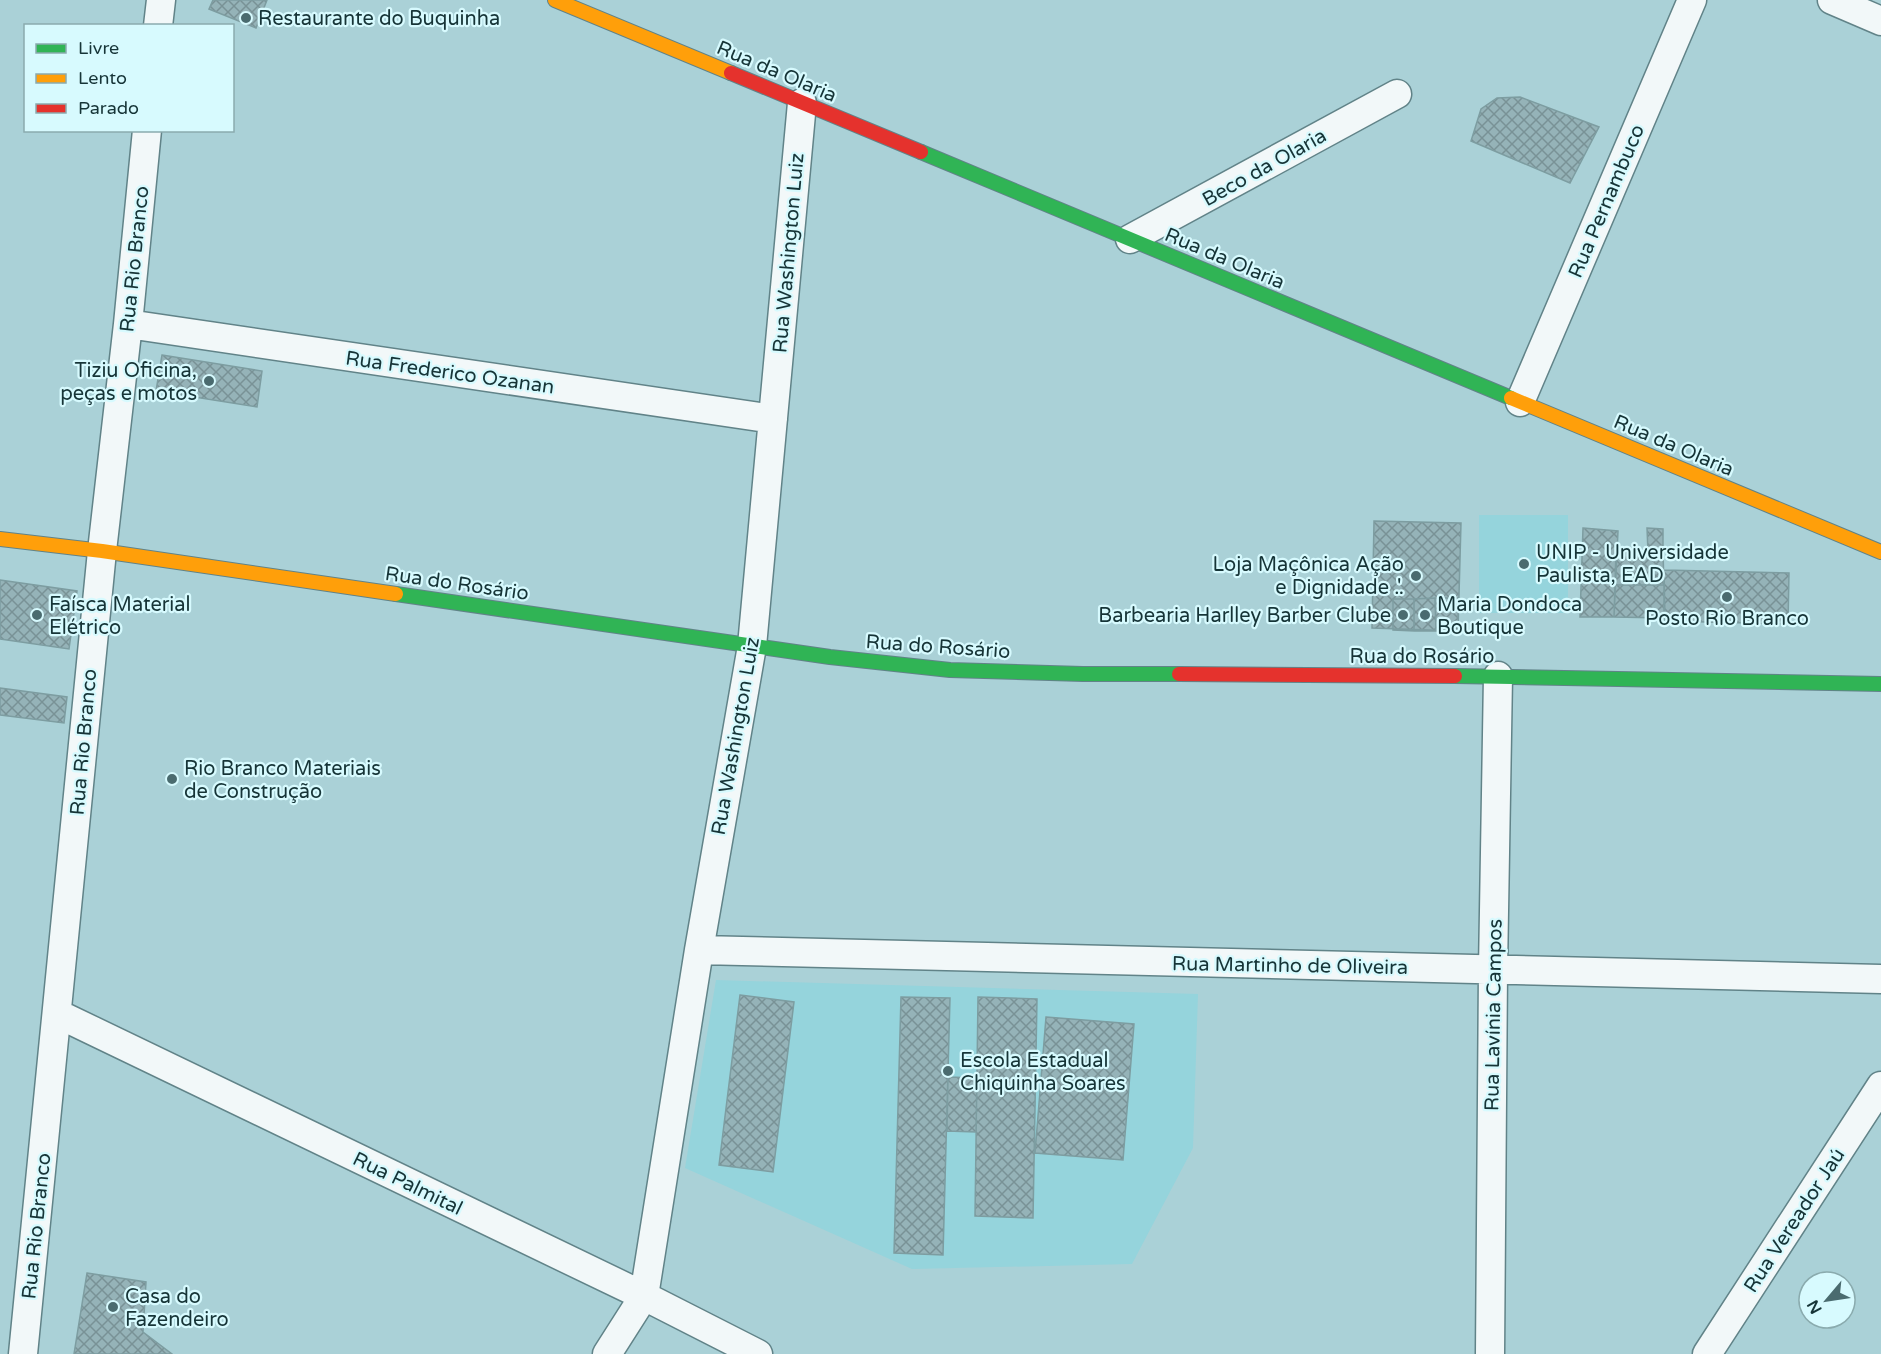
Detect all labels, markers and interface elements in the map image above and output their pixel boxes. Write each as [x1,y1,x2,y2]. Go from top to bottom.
place label: Restaurante do Buquinha [258,7,500,31]
marker: Restaurante do Buquinha [239,11,253,25]
legend [24,24,234,132]
street label: Rua da Olaria [713,36,840,108]
text: Livre [78,37,119,59]
text: Lento [78,67,127,89]
text: Parado [78,97,139,119]
street label: Rua Pernambuco [1564,121,1650,282]
street label: Beco da Olaria [1198,124,1331,212]
street label: Rua Washington Luiz [768,152,810,354]
street label: Rua Rio Branco [115,185,155,333]
street label: Rua da Olaria [1161,223,1288,295]
street label: Rua Frederico Ozanan [344,346,556,400]
place label: Tiziu Oficina, peças e motos [60,359,197,406]
marker: Tiziu Oficina, peças e motos [202,374,216,388]
street label: Rua da Olaria [1610,410,1737,482]
place label: UNIP - Universidade Paulista, EAD [1536,541,1729,588]
place label: Loja Maçônica Ação e Dignidade .'. [1213,553,1404,600]
marker: UNIP - Universidade Paulista, EAD [1517,557,1531,571]
street label: Rua do Rosário [383,562,530,606]
marker: Loja Maçônica Ação e Dignidade .'. [1409,569,1423,583]
marker: Posto Rio Branco [1720,590,1734,604]
place label: Faísca Material Elétrico [49,593,191,640]
place label: Maria Dondoca Boutique [1437,593,1582,640]
place label: Barbearia Harlley Barber Clube [1098,604,1391,628]
place label: Posto Rio Branco [1645,607,1809,631]
marker: Faísca Material Elétrico [30,608,44,622]
marker: Barbearia Harlley Barber Clube [1396,608,1410,622]
marker: Maria Dondoca Boutique [1418,608,1432,622]
street label: Rua do Rosário [865,630,1011,664]
street label: Rua Washington Luiz [707,635,765,837]
street label: Rua do Rosário [1350,645,1494,669]
street label: Rua Rio Branco [66,668,102,816]
place label: Rio Branco Materiais de Construção [184,757,381,804]
marker: Rio Branco Materiais de Construção [165,772,179,786]
street label: Rua Lavínia Campos [1480,919,1508,1111]
street label: Rua Martinho de Oliveira [1172,952,1408,980]
place label: Escola Estadual Chiquinha Soares [960,1049,1126,1096]
marker: Escola Estadual Chiquinha Soares [941,1064,955,1078]
street label: Rua Vereador Jaú [1739,1144,1850,1297]
street label: Rua Palmital [349,1147,466,1221]
street label: Rua Rio Branco [17,1152,57,1300]
north arrow [1797,1270,1857,1330]
place label: Casa do Fazendeiro [125,1285,229,1332]
text: N [1803,1296,1827,1317]
marker: Casa do Fazendeiro [106,1300,120,1314]

